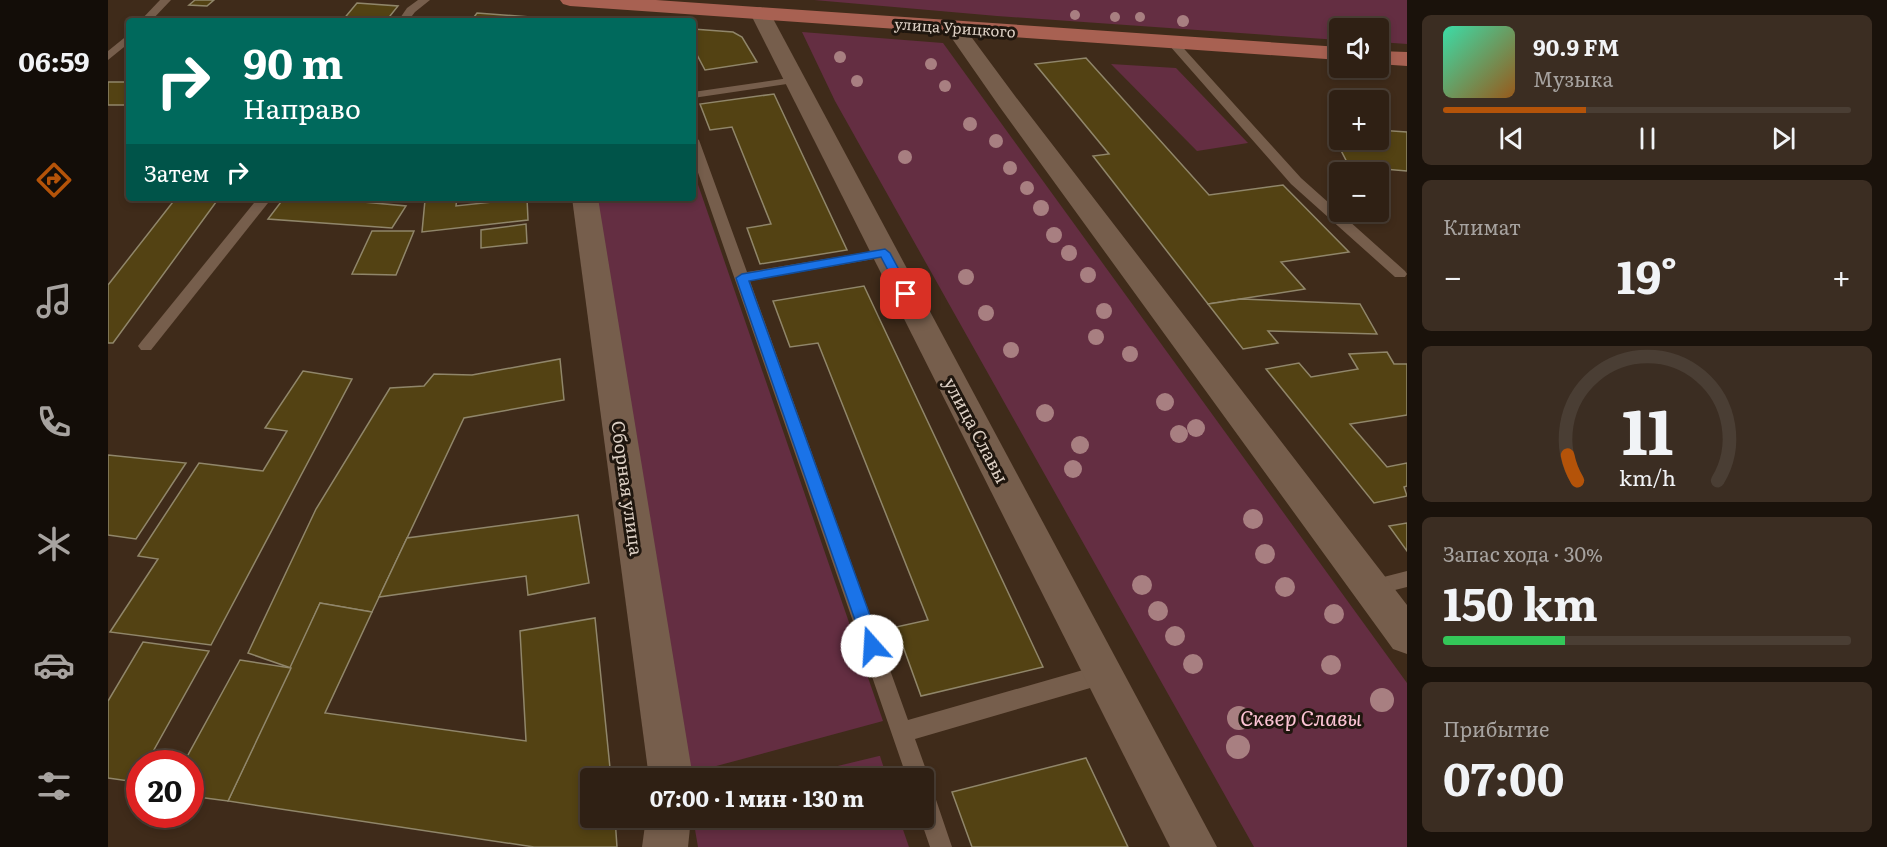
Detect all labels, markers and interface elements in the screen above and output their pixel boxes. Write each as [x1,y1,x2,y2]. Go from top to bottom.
street label: улица Урицкого [894,11,1017,43]
map controls [1329,18,1389,222]
button: sound [1329,18,1389,78]
text: 90 m [243,30,343,92]
text: 90.9 FM [1533,30,1619,63]
text: 06:59 [18,40,90,80]
icon: right [144,42,222,120]
text: Музыка [1533,63,1613,93]
text: Направо [243,87,361,127]
button: + [1329,90,1389,150]
icon: previous [1495,122,1528,155]
icon: pause [1631,122,1664,155]
icon: next [1767,122,1800,155]
text: Затем [144,156,209,189]
icon: right [221,156,254,189]
icon: directions [33,159,75,201]
button: − [1329,162,1389,222]
text: Климат [1443,211,1521,241]
text: 19° [1617,241,1677,308]
text: − [1443,250,1462,299]
text: + [1832,250,1851,299]
pin [880,268,931,319]
icon: arrive [889,277,922,310]
icon: music [33,280,75,322]
street label: улица Славы [938,372,1016,488]
text: 11 [1621,382,1673,474]
icon: phone [33,401,75,443]
street label: Сборная улица [605,419,651,557]
text: km/h [1618,461,1676,493]
icon: climate [33,523,75,565]
text: Запас хода · 30% [1443,538,1603,568]
text: 150 km [1443,568,1598,635]
position arrow [840,614,904,678]
icon: car [33,644,75,686]
park label: Сквер Славы [1240,701,1362,732]
text: Прибытие [1443,713,1549,743]
text: 07:00 [1443,743,1564,810]
speed limit sign: 20 [126,750,204,828]
icon: filters [33,765,75,807]
text: 07:00 · 1 мин · 130 m [650,781,864,814]

